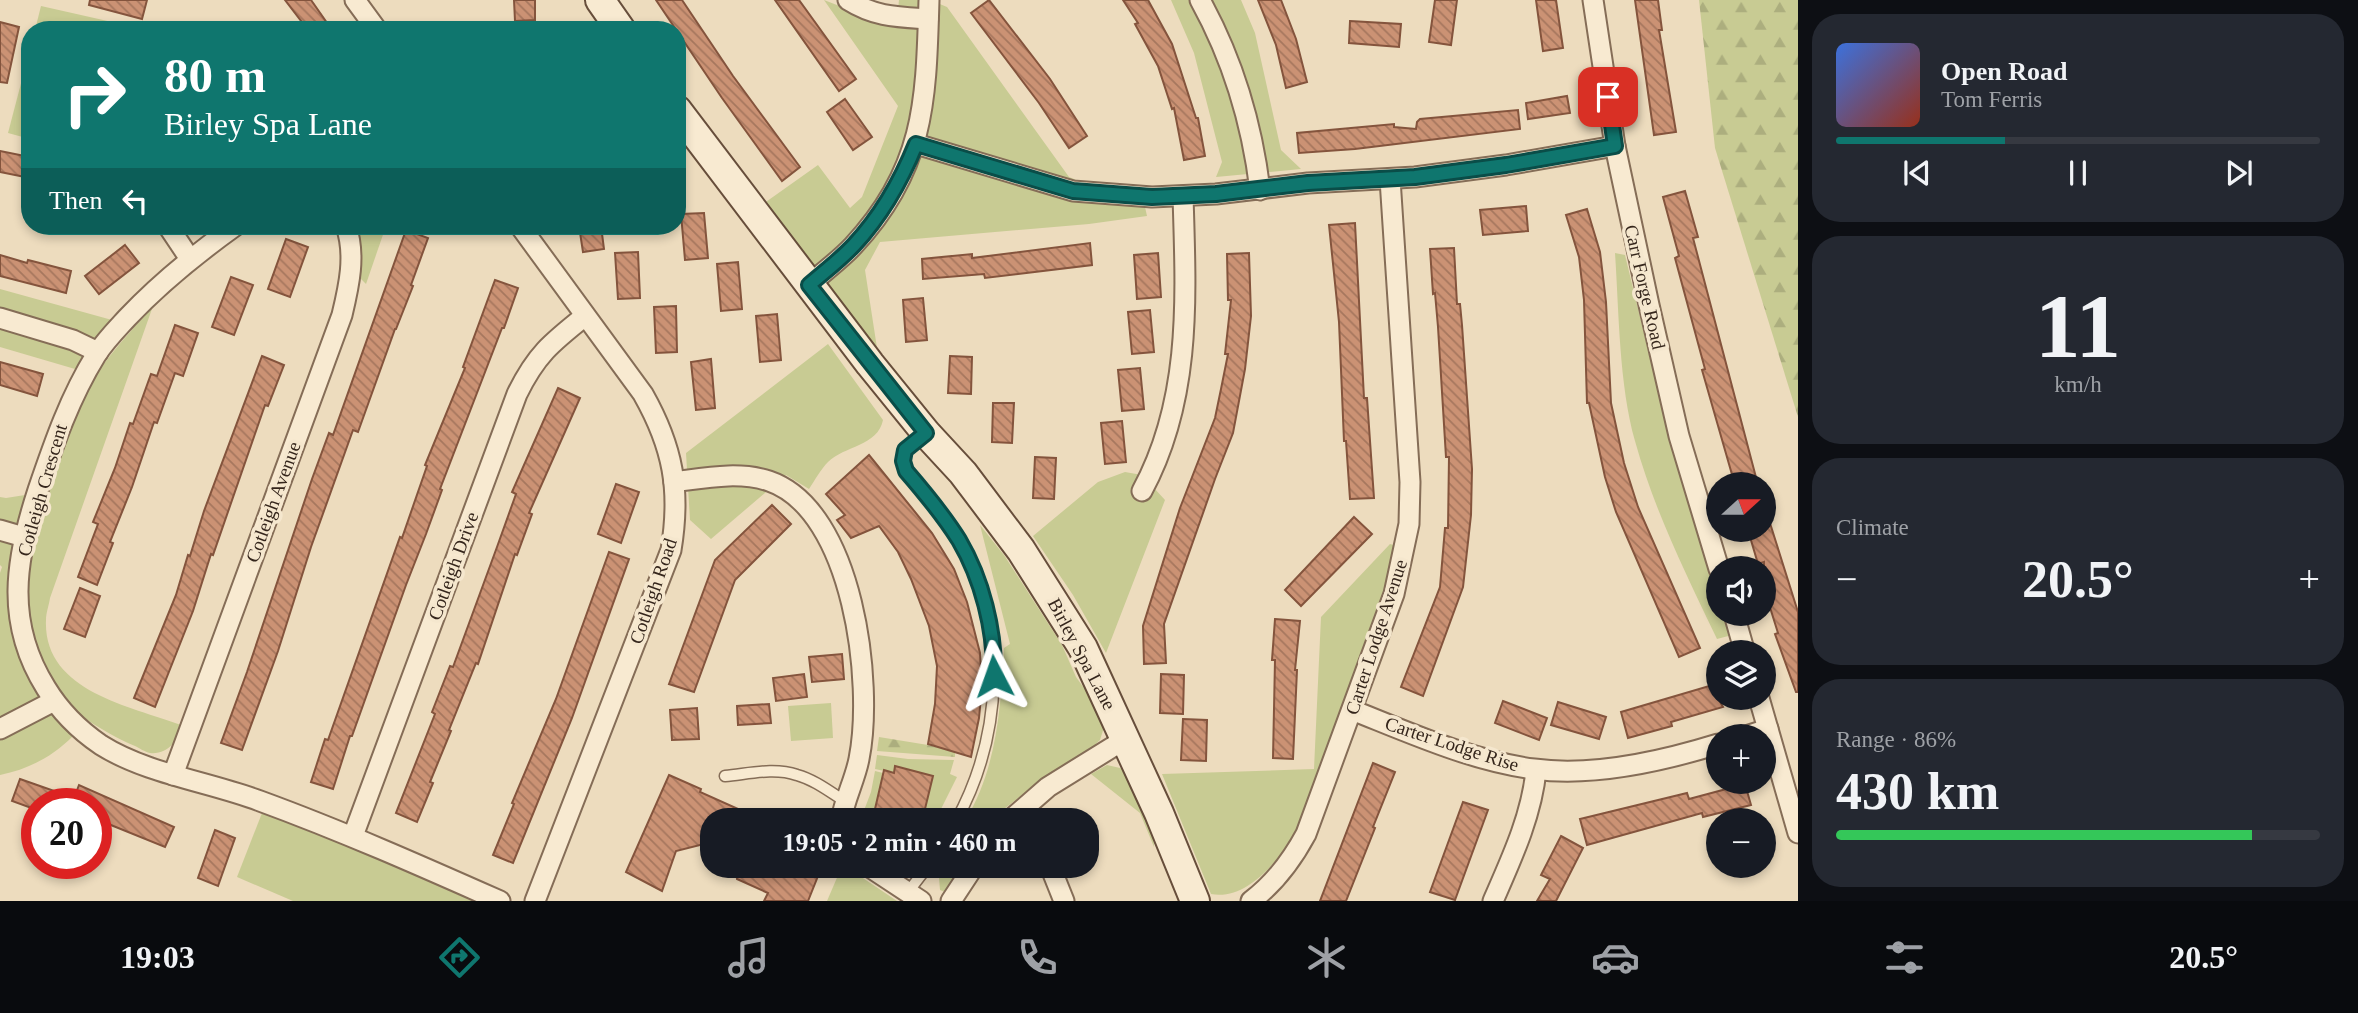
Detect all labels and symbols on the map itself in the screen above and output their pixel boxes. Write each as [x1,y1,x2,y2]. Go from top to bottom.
pin [1578,67,1638,127]
street label: Carr Forge Road [1620,223,1670,352]
street label: Cotleigh Crescent [13,421,71,559]
street label: Cotleigh Avenue [241,439,305,565]
north arrow [1706,472,1776,542]
street label: Cotleigh Drive [424,509,482,623]
street label: Cotleigh Road [625,535,681,647]
street label: Carter Lodge Avenue [1341,557,1411,717]
street label: Birley Spa Lane [1044,595,1120,713]
position arrow [957,639,1031,713]
street label: Carter Lodge Rise [1383,712,1521,776]
speed limit sign: 20 [21,788,112,879]

